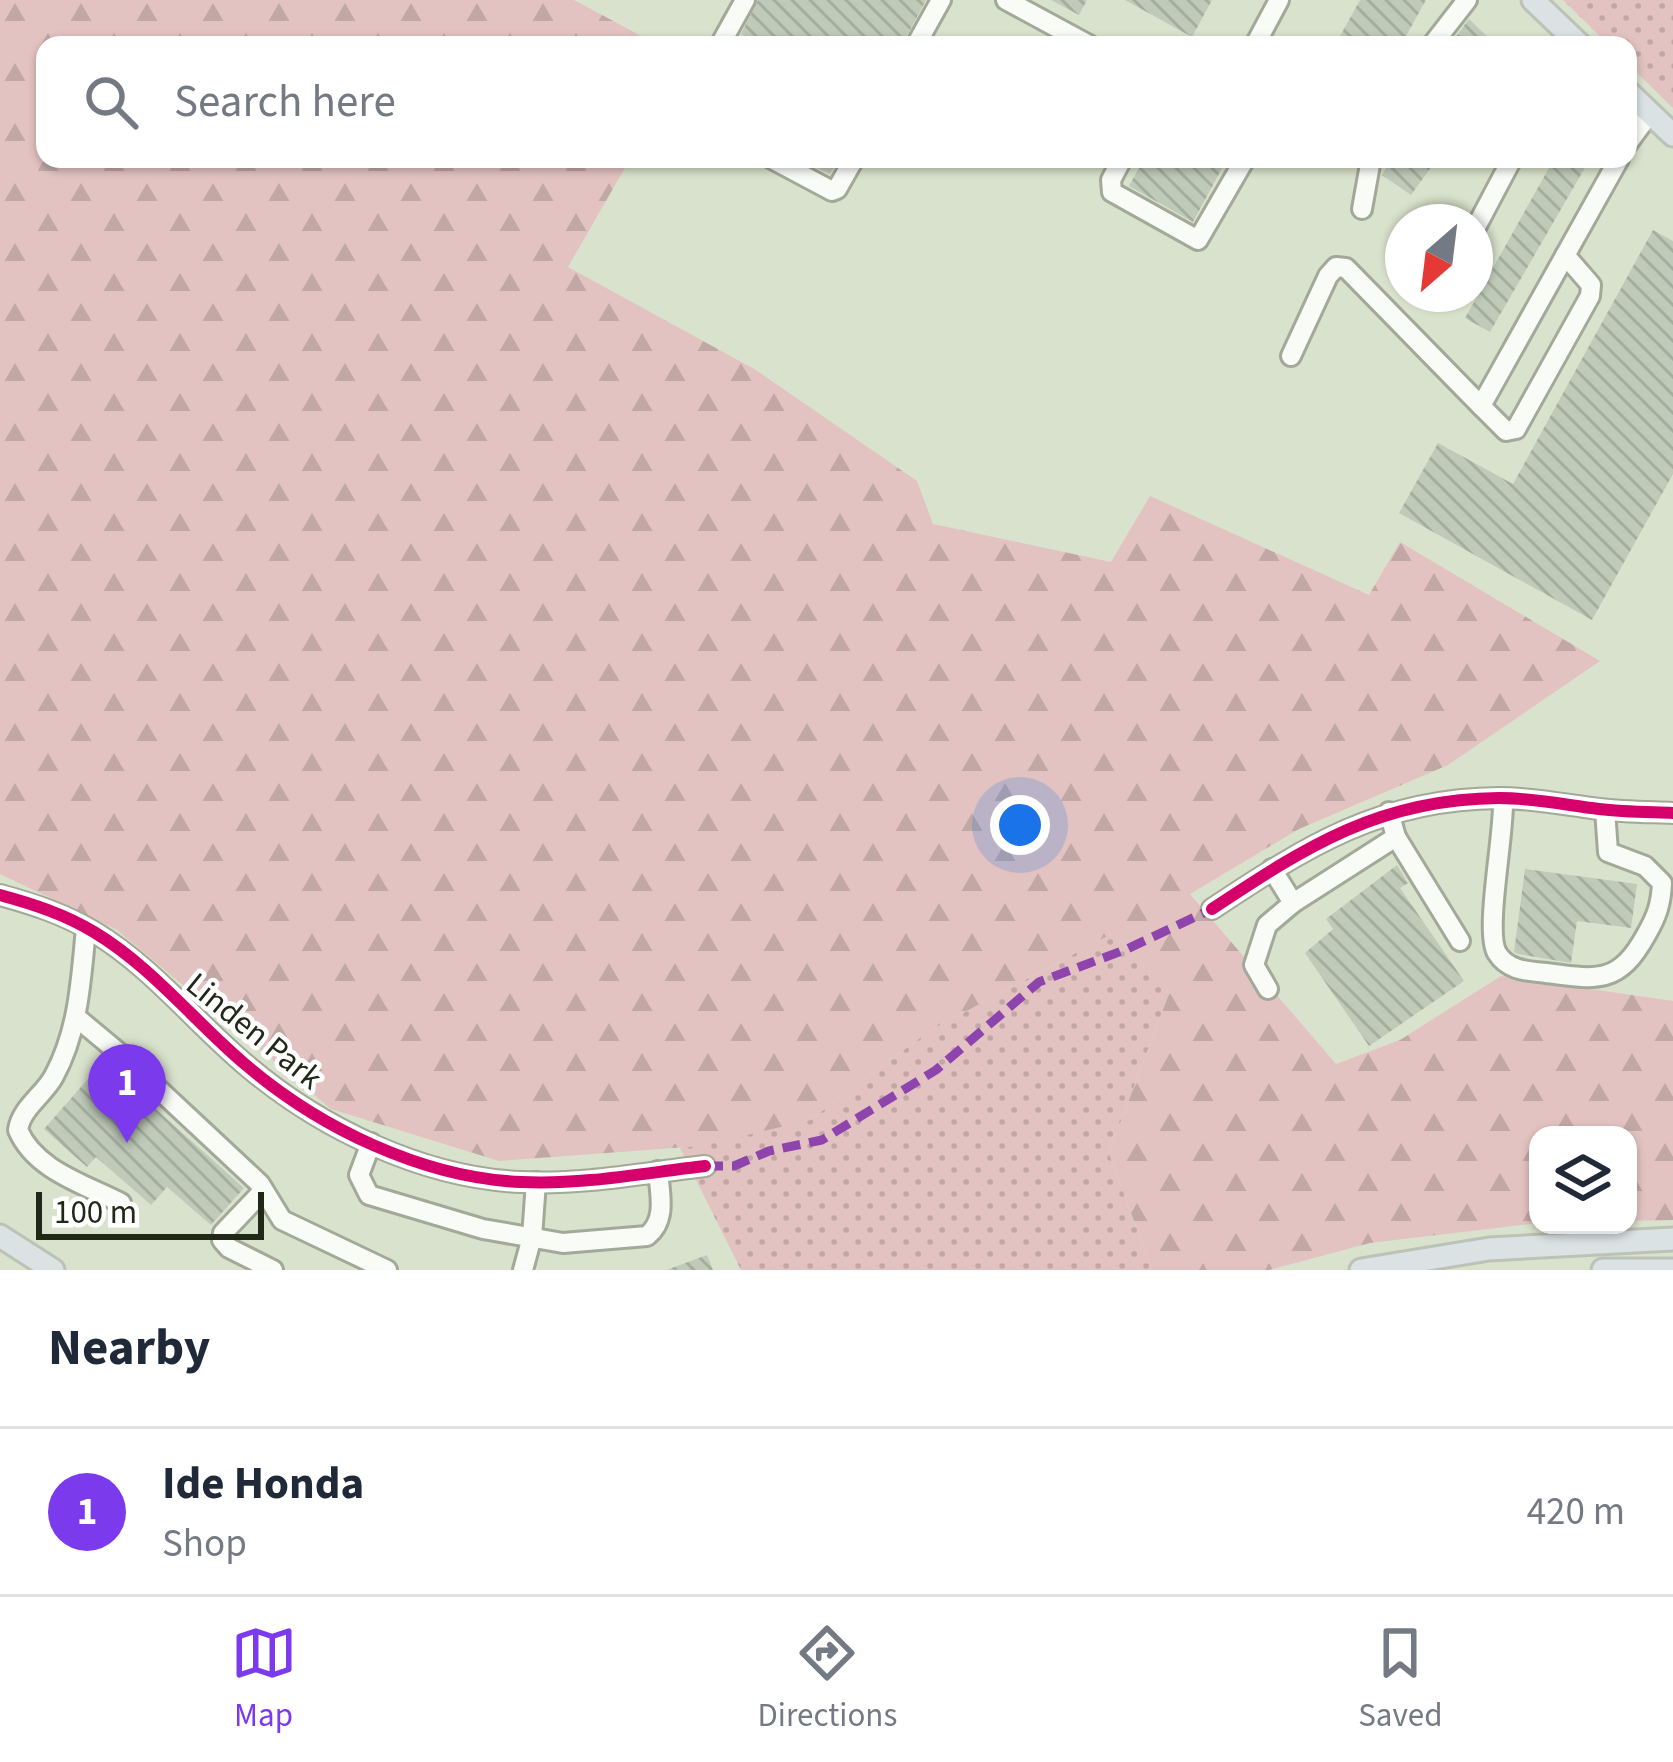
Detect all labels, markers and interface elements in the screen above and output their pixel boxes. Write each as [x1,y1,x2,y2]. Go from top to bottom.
search box [36,36,1637,168]
icon: search [78,69,144,135]
text: Search here [174,70,396,134]
north arrow [1385,204,1493,312]
your location [990,795,1050,855]
street label: Linden Park [176,962,333,1101]
pin: 1 [88,1044,166,1143]
map controls [1529,1126,1637,1234]
button: layers [1529,1126,1637,1234]
scale bar [36,1186,264,1239]
text: 100 m [54,1189,137,1236]
text: Nearby [48,1312,210,1384]
text: Ide Honda [162,1452,364,1516]
text: 1 [77,1484,97,1540]
text: 420 m [1527,1484,1625,1540]
text: Shop [162,1516,247,1572]
tab: Map [231,1620,297,1739]
tab: Directions [758,1620,897,1739]
tab: Saved [1358,1620,1442,1739]

